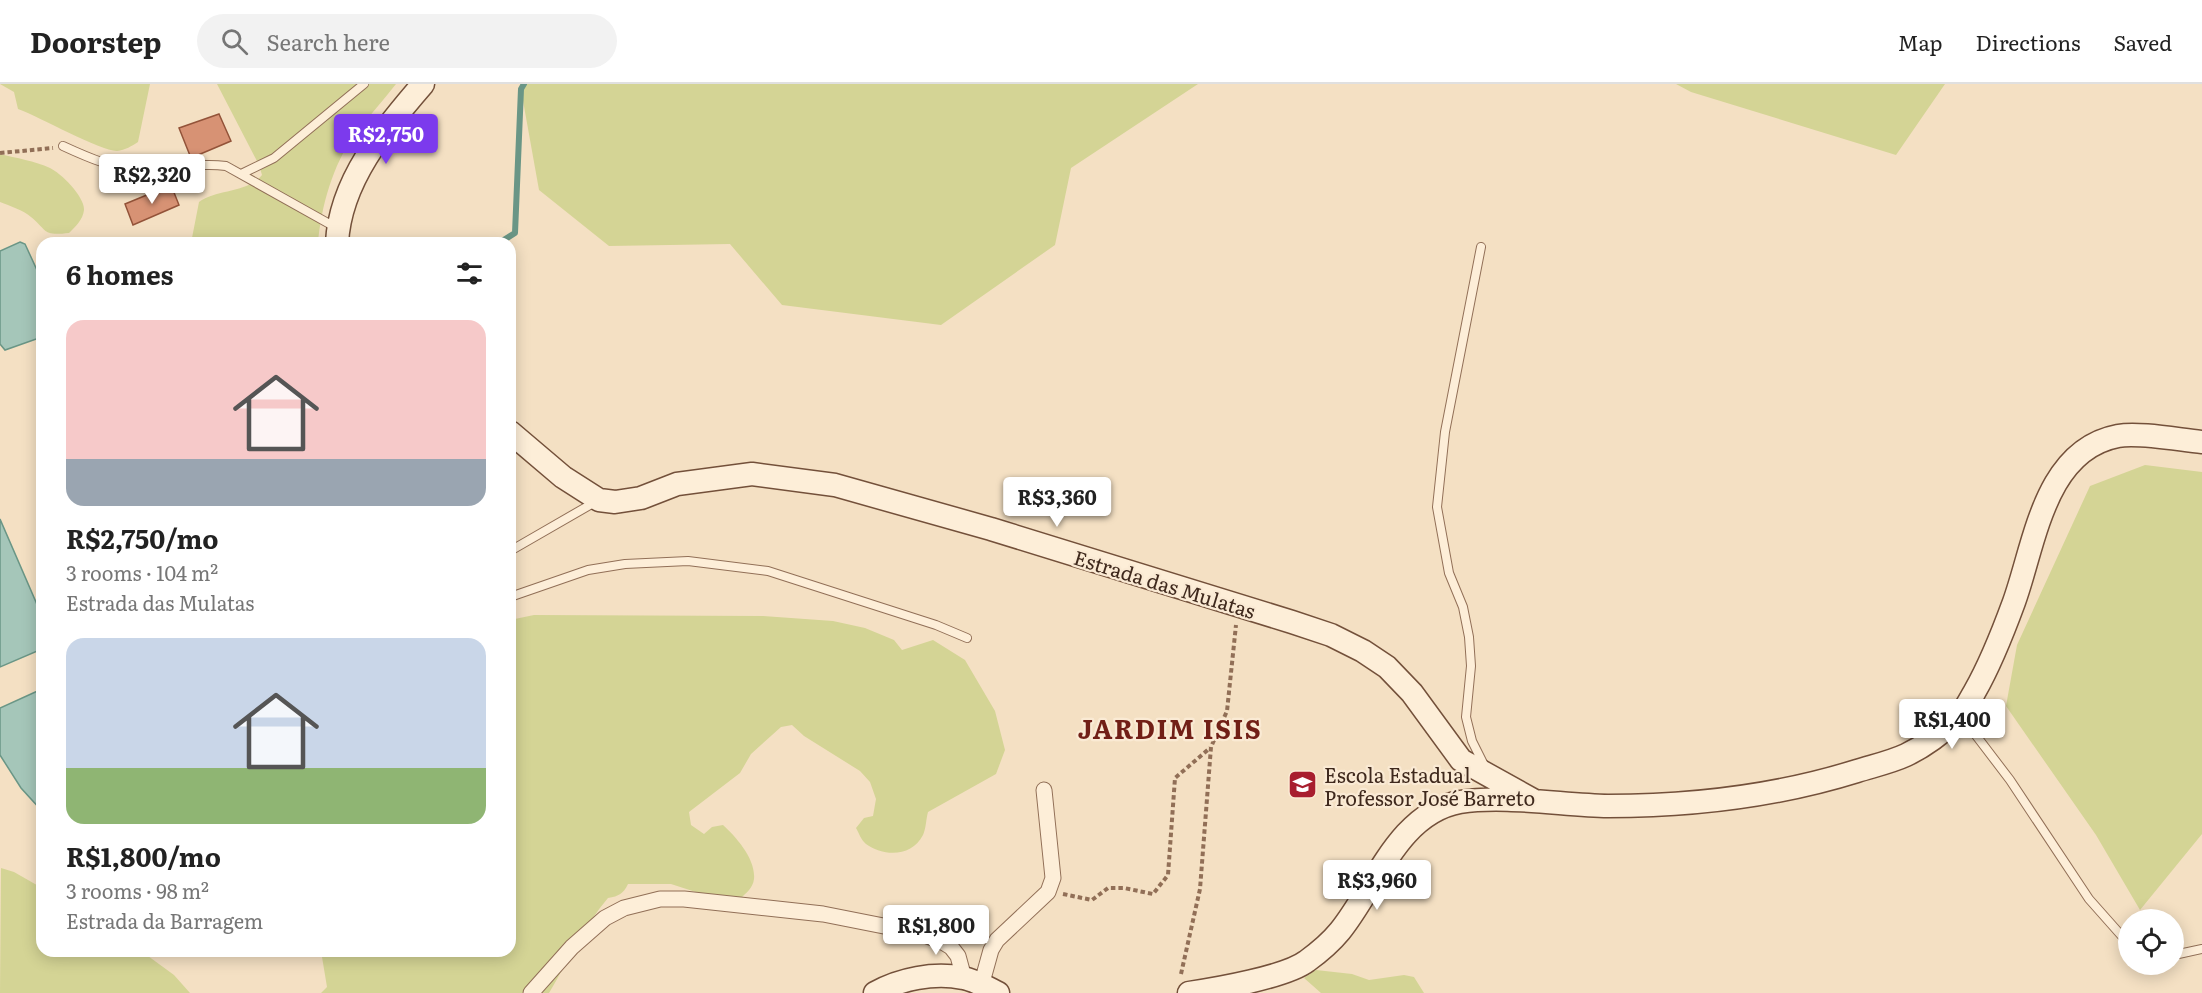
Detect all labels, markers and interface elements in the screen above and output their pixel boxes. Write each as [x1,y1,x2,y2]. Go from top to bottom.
search box [197,14,617,68]
text: Doorstep [30,20,161,62]
icon: search [218,25,251,58]
text: Search here [266,25,390,58]
text: Map [1898,26,1943,57]
text: Directions [1976,26,2081,57]
text: Saved [2114,26,2172,57]
pin: R$2,750 [331,114,441,165]
text: R$2,750 [348,118,424,148]
pin: R$2,320 [97,154,207,205]
text: R$2,320 [113,158,191,188]
text: 6 homes [66,254,173,293]
icon: filters [453,257,486,290]
icon: home [222,359,330,467]
pin: R$3,360 [1002,477,1112,528]
text: R$3,360 [1017,481,1097,511]
text: R$2,750/mo [66,518,219,557]
street label: Estrada das Mulatas [1071,541,1259,625]
text: 3 rooms · 104 m² [66,557,218,587]
text: Estrada das Mulatas [66,587,254,617]
icon: home [222,677,330,785]
pin: R$1,400 [1897,699,2007,750]
text: R$1,400 [1913,703,1991,733]
district label: JARDIM ISIS [1078,708,1262,747]
place label: Escola Estadual Professor José Barreto [1324,759,1535,812]
school or university icon: Escola Estadual Professor José Barreto [1287,769,1319,801]
text: R$1,800/mo [66,836,221,875]
pin: R$3,960 [1322,860,1432,911]
text: R$3,960 [1337,864,1417,894]
text: 3 rooms · 98 m² [66,875,209,905]
text: Estrada da Barragem [66,905,263,935]
pin: R$1,800 [881,905,991,956]
text: R$1,800 [897,909,975,939]
map controls [2118,909,2184,975]
button: locate [2118,909,2184,975]

